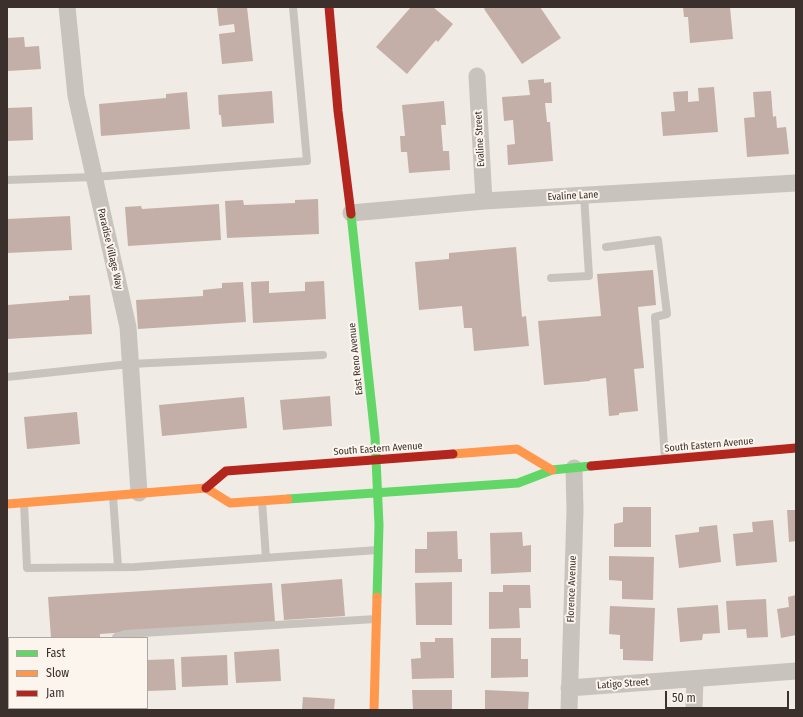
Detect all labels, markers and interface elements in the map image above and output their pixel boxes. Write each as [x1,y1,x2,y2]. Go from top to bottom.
street label: Evaline Street [473,111,487,167]
street label: Evaline Lane [547,189,599,203]
street label: Paradise Village Way [95,207,125,291]
street label: East Reno Avenue [346,322,366,396]
street label: South Eastern Avenue [664,435,754,455]
street label: South Eastern Avenue [333,440,423,458]
street label: Florence Avenue [565,555,579,623]
legend [8,637,148,709]
text: Fast [46,646,65,660]
text: Slow [46,666,69,680]
street label: Latigo Street [597,676,649,692]
scale bar [667,683,791,709]
text: Jam [46,686,64,700]
text: 50 m [672,691,696,705]

